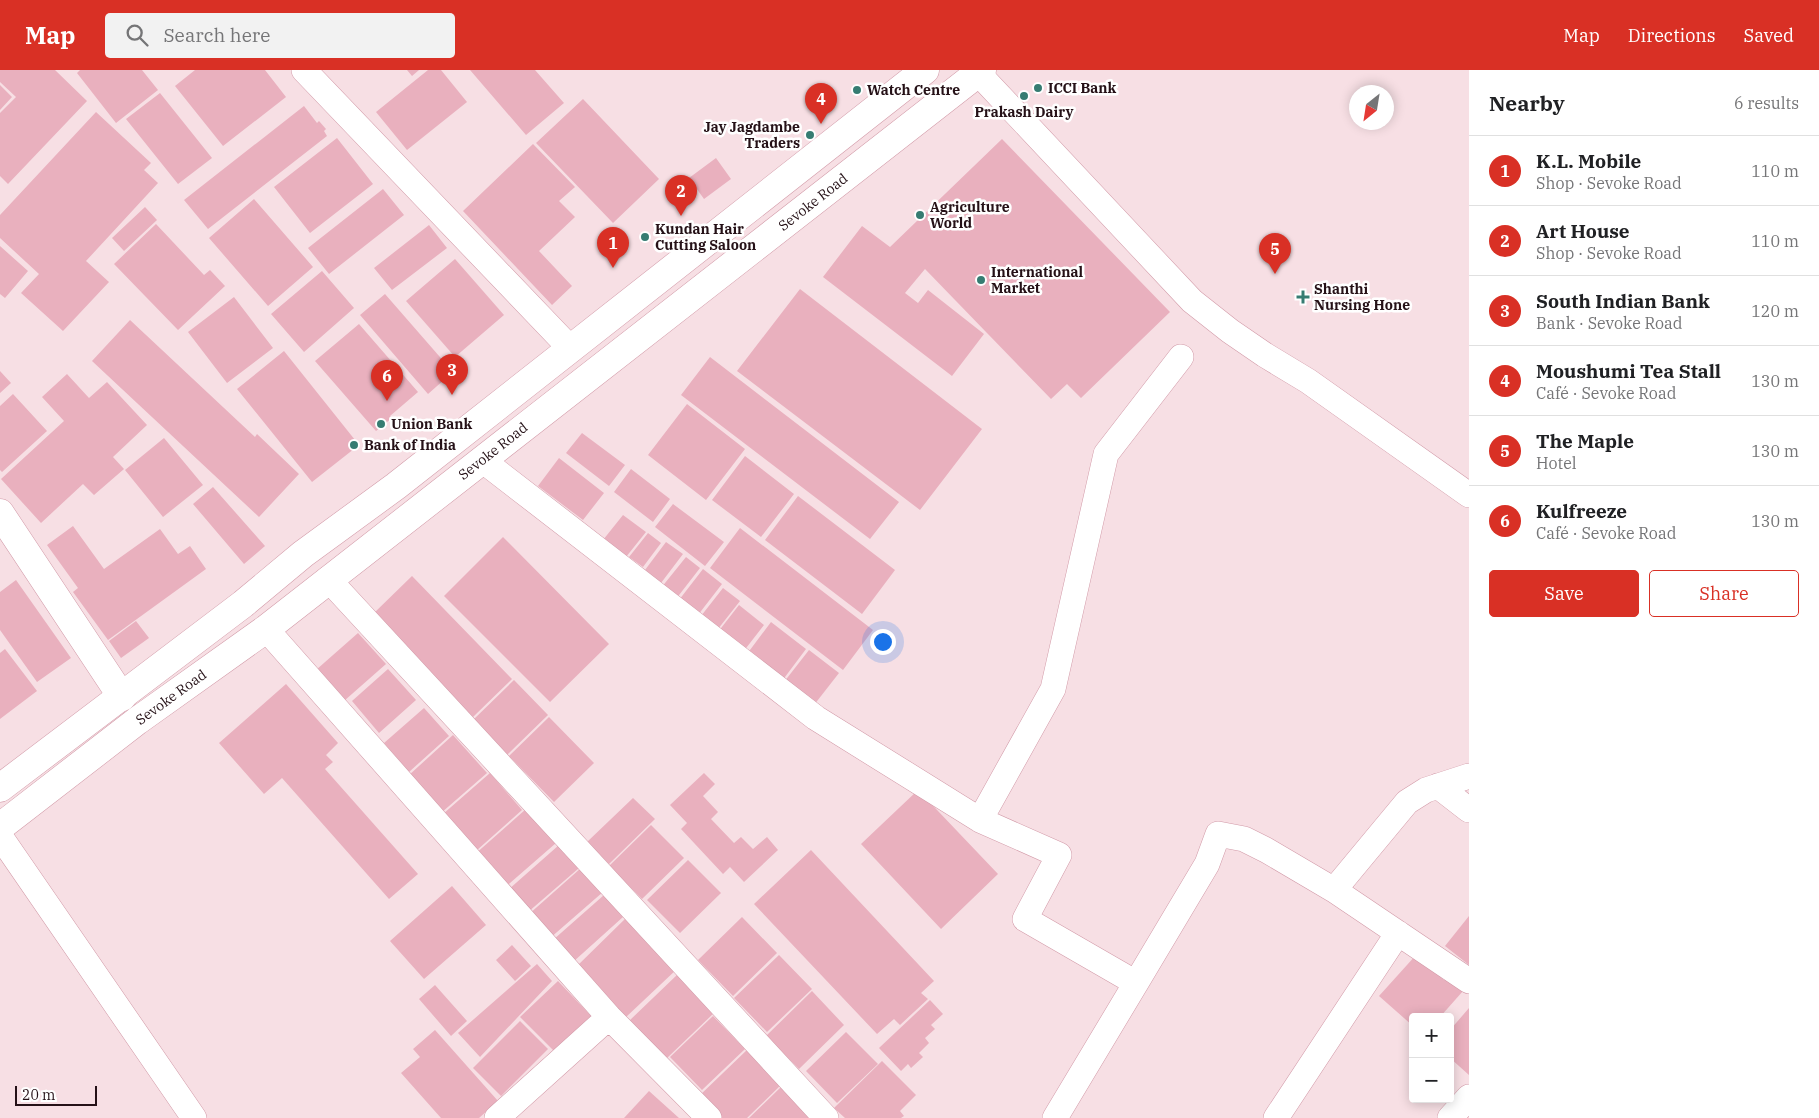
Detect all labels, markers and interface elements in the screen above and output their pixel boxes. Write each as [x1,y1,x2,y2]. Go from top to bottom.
search box [105,13,455,58]
text: Map [25,19,75,51]
icon: search [123,21,151,49]
text: Search here [163,23,270,47]
text: Map [1563,24,1600,47]
text: Directions [1628,24,1716,47]
text: Saved [1744,24,1794,47]
place label: ICCI Bank [1048,79,1117,97]
place label: Watch Centre [867,81,960,99]
marker: ICCI Bank [1032,82,1044,94]
pin: 4 [805,83,837,124]
marker: Watch Centre [851,84,863,96]
north arrow [1349,85,1394,130]
text: Nearby [1489,89,1565,117]
marker: Prakash Dairy [1018,90,1030,102]
text: 6 results [1734,93,1799,113]
place label: Prakash Dairy [974,103,1074,121]
place label: Jay Jagdambe Traders [704,118,800,152]
marker: Jay Jagdambe Traders [804,129,816,141]
text: K.L. Mobile [1536,149,1641,173]
text: 1 [1500,161,1510,181]
text: 110 m [1751,161,1799,181]
street label: Sevoke Road [775,169,852,235]
text: Shop · Sevoke Road [1536,173,1682,193]
pin: 2 [665,175,697,216]
place label: Agriculture World [930,198,1010,232]
marker: Agriculture World [914,209,926,221]
text: Art House [1536,219,1630,243]
place label: Kundan Hair Cutting Saloon [655,220,756,254]
pin: 1 [597,227,629,268]
marker: Kundan Hair Cutting Saloon [639,231,651,243]
text: 2 [1500,231,1510,251]
text: 110 m [1751,231,1799,251]
pin: 5 [1259,233,1291,274]
text: Shop · Sevoke Road [1536,243,1682,263]
place label: International Market [991,263,1083,297]
marker: International Market [975,274,987,286]
place label: Shanthi Nursing Hone [1314,280,1410,314]
text: South Indian Bank [1536,289,1710,313]
marker: Shanthi Nursing Hone [1296,290,1310,304]
text: 3 [1500,301,1510,321]
text: 120 m [1751,301,1799,321]
text: Bank · Sevoke Road [1536,313,1683,333]
pin: 3 [436,354,468,395]
text: Moushumi Tea Stall [1536,359,1721,383]
pin: 6 [371,360,403,401]
text: 4 [1500,371,1510,391]
text: 130 m [1751,371,1799,391]
text: Café · Sevoke Road [1536,383,1676,403]
place label: Union Bank [391,415,473,433]
marker: Union Bank [375,418,387,430]
street label: Sevoke Road [455,418,532,484]
text: The Maple [1536,429,1634,453]
place label: Bank of India [364,436,456,454]
marker: Bank of India [348,439,360,451]
text: 5 [1500,441,1510,461]
text: 130 m [1751,441,1799,461]
text: Hotel [1536,453,1577,473]
text: Kulfreeze [1536,499,1627,523]
text: 6 [1500,511,1510,531]
text: 130 m [1751,511,1799,531]
text: Café · Sevoke Road [1536,523,1676,543]
button: Save [1489,570,1639,617]
button: Share [1649,570,1799,617]
your location [870,629,896,655]
street label: Sevoke Road [132,665,210,729]
map controls [1409,1013,1454,1103]
button: + [1409,1013,1454,1058]
button: − [1409,1058,1454,1103]
scale bar [15,1083,98,1106]
text: 20 m [22,1086,55,1104]

